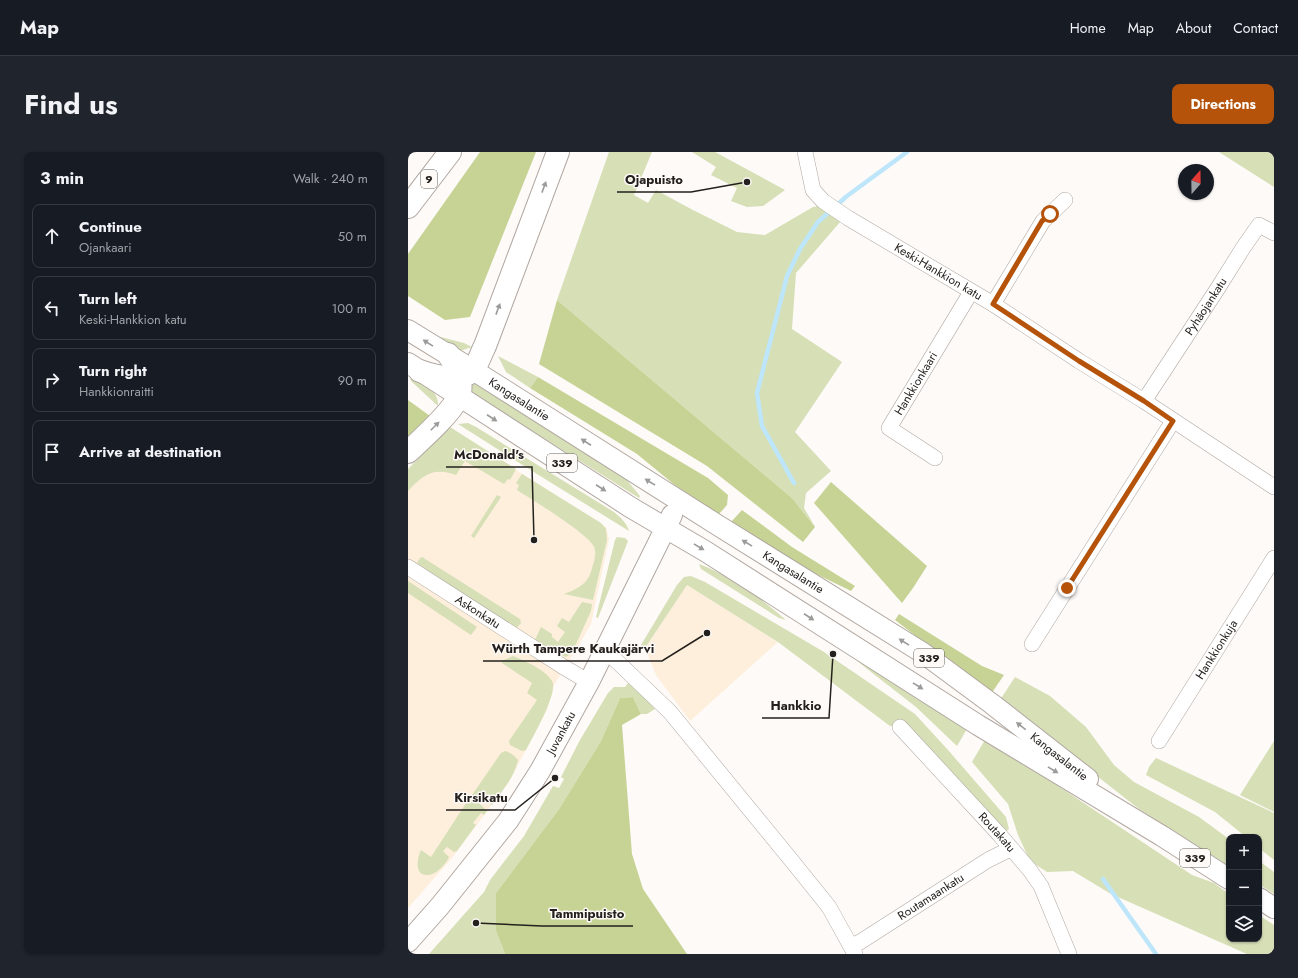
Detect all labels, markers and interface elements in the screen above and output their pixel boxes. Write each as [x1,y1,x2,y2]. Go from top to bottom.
text: Map [20,14,59,41]
text: Home [1070,18,1106,38]
text: Map [1128,18,1154,38]
text: About [1176,18,1211,38]
text: Contact [1233,18,1278,38]
text: Find us [24,84,118,125]
button: Directions [1172,84,1274,124]
north arrow [1178,164,1214,200]
text: 3 min [40,166,84,190]
callout: Ojapuisto [617,167,691,192]
text: Walk · 240 m [293,169,368,188]
road number: 9 [421,170,437,188]
text: Ojapuisto [625,170,683,189]
one-way arrow [541,181,547,193]
route start [1041,205,1059,223]
text: Continue [79,216,142,238]
icon: ahead [41,225,63,247]
text: 50 m [338,227,367,246]
text: Ojankaari [79,238,132,257]
street label: Keski-Hankkion katu [891,238,986,305]
street label: Pyhäojankatu [1180,274,1231,339]
text: Turn left [79,288,137,310]
icon: left [41,297,63,319]
text: 100 m [332,299,367,318]
one-way arrow [496,303,502,315]
text: Keski-Hankkion katu [79,310,187,329]
one-way arrow [423,339,434,346]
street label: Hankkionkaari [890,348,942,419]
text: Turn right [79,360,147,382]
icon: right [41,369,63,391]
text: 90 m [338,371,367,390]
street label: Kangasalantie [485,373,553,425]
text: Hankkionraitti [79,382,154,401]
one-way arrow [487,414,497,422]
one-way arrow [430,421,440,431]
one-way arrow [581,438,592,446]
icon: arrive [41,441,63,463]
text: Arrive at destination [79,441,221,463]
callout: McDonald's [446,442,532,467]
text: McDonald's [454,445,524,464]
road number: 339 [547,454,577,472]
one-way arrow [645,478,655,486]
one-way arrow [596,484,606,492]
one-way arrow [742,539,752,547]
one-way arrow [693,544,705,551]
street label: Kangasalantie [759,546,827,598]
route end [1058,579,1076,597]
street label: Askonkatu [451,591,504,633]
one-way arrow [803,613,815,620]
street label: Hankkionkuja [1191,616,1242,683]
callout: Würth Tampere Kaukajärvi [483,636,662,661]
one-way arrow [898,638,910,645]
text: Würth Tampere Kaukajärvi [492,639,654,658]
road number: 339 [914,649,944,667]
one-way arrow [912,683,924,690]
callout: Hankkio [762,693,829,718]
text: Hankkio [771,696,822,715]
street label: Juvankatu [541,708,580,759]
one-way arrow [1015,722,1026,731]
street label: Kangasalantie [1026,728,1092,785]
one-way arrow [1047,766,1059,773]
callout: Kirsikatu [446,785,515,810]
text: Kirsikatu [454,788,508,807]
street label: Routakatu [974,808,1020,856]
map controls [1226,834,1262,942]
button: + [1226,834,1262,870]
road number: 339 [1180,849,1210,867]
street label: Routamaankatu [894,869,968,925]
button: − [1226,870,1262,906]
callout: Tammipuisto [542,901,633,926]
text: Tammipuisto [550,904,625,923]
button: layers [1226,906,1262,942]

